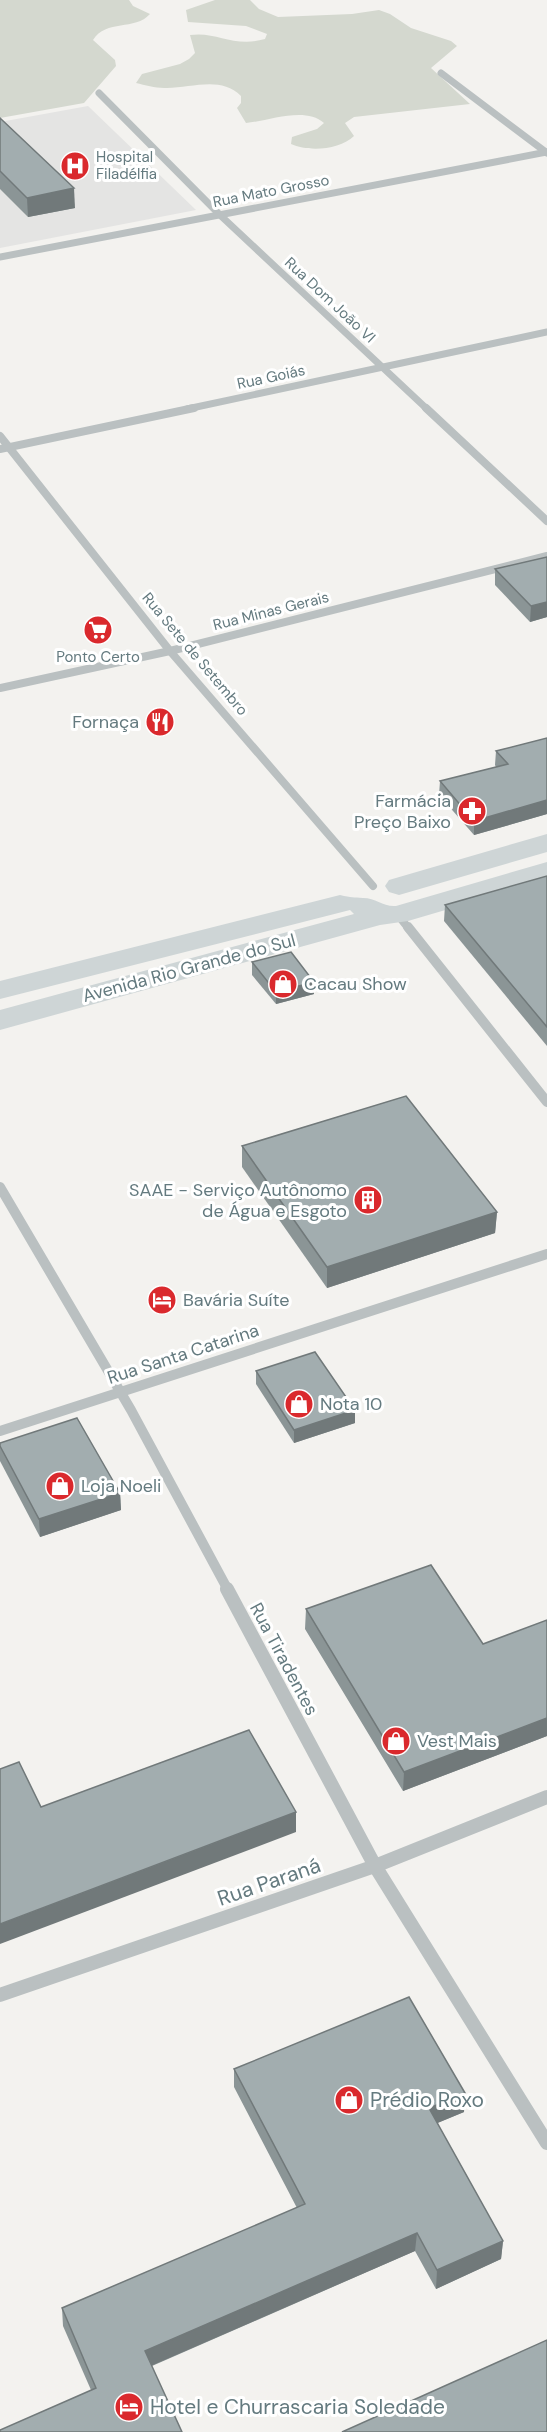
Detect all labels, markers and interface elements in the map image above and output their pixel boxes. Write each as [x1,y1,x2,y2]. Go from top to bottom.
place label: Hospital Filadélfia [96,147,157,184]
hospital icon: Hospital Filadélfia [59,150,91,182]
street label: Rua Mato Grosso [211,170,331,212]
street label: Rua Dom João VI [280,253,380,347]
street label: Rua Goiás [235,360,307,394]
street label: Rua Minas Gerais [211,587,331,635]
street label: Rua Sete de Setembro [138,588,252,720]
supermarket icon: Ponto Certo [82,614,114,646]
place label: Ponto Certo [56,647,140,667]
restaurant icon: Fornaça [144,706,176,738]
place label: Fornaça [72,710,139,734]
place label: Farmácia Preço Baixo [354,789,451,834]
pharmacy icon: Farmácia Preço Baixo [456,795,488,827]
street label: Avenida Rio Grande do Sul [80,928,298,1008]
shop icon: Cacau Show [267,968,299,1000]
place label: Cacau Show [304,972,407,996]
place label: SAAE - Serviço Autônomo de Água e Esgoto [129,1178,347,1223]
building icon: SAAE - Serviço Autônomo de Água e Esgoto [352,1184,384,1216]
hotel icon: Bavária Suíte [146,1284,178,1316]
place label: Bavária Suíte [183,1288,290,1312]
street label: Rua Santa Catarina [104,1318,262,1390]
shop icon: Nota 10 [283,1388,315,1420]
place label: Nota 10 [320,1392,382,1416]
shop icon: Loja Noeli [44,1470,76,1502]
place label: Loja Noeli [81,1474,161,1498]
street label: Rua Tiradentes [244,1598,324,1720]
shop icon: Vest Mais [380,1725,412,1757]
place label: Vest Mais [417,1729,497,1753]
street label: Rua Paraná [214,1851,324,1913]
shop icon: Prédio Roxo [333,2084,365,2116]
place label: Prédio Roxo [370,2086,484,2114]
hotel icon: Hotel e Churrascaria Soledade [113,2391,145,2423]
place label: Hotel e Churrascaria Soledade [150,2393,445,2421]

